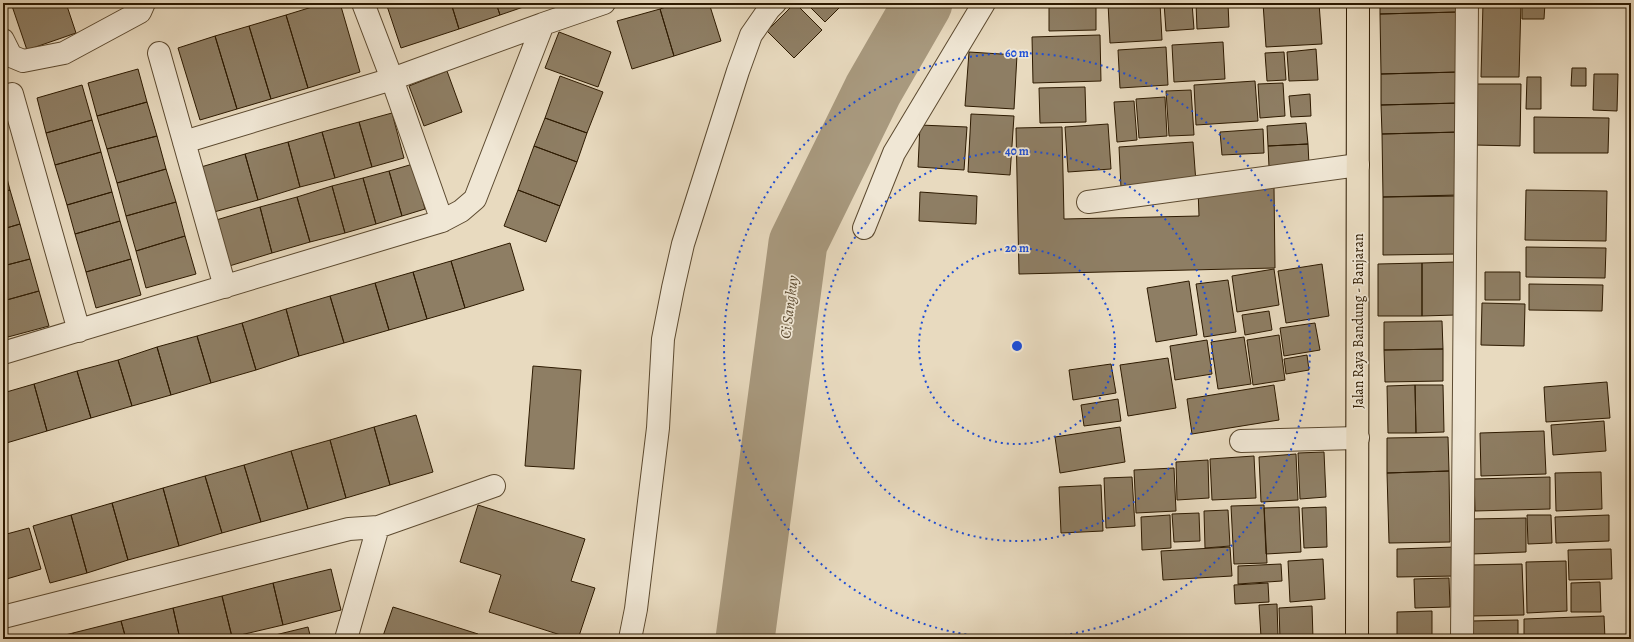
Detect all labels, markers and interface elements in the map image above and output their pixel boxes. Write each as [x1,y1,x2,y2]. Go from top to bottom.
text: 60 m [1005,45,1029,61]
text: 40 m [1005,143,1029,159]
street label: Jalan Raya Bandung - Banjaran [1349,233,1368,409]
text: 20 m [1005,240,1029,256]
water label: Ci Sangkuy [775,274,803,340]
centre of rings [1010,339,1024,353]

